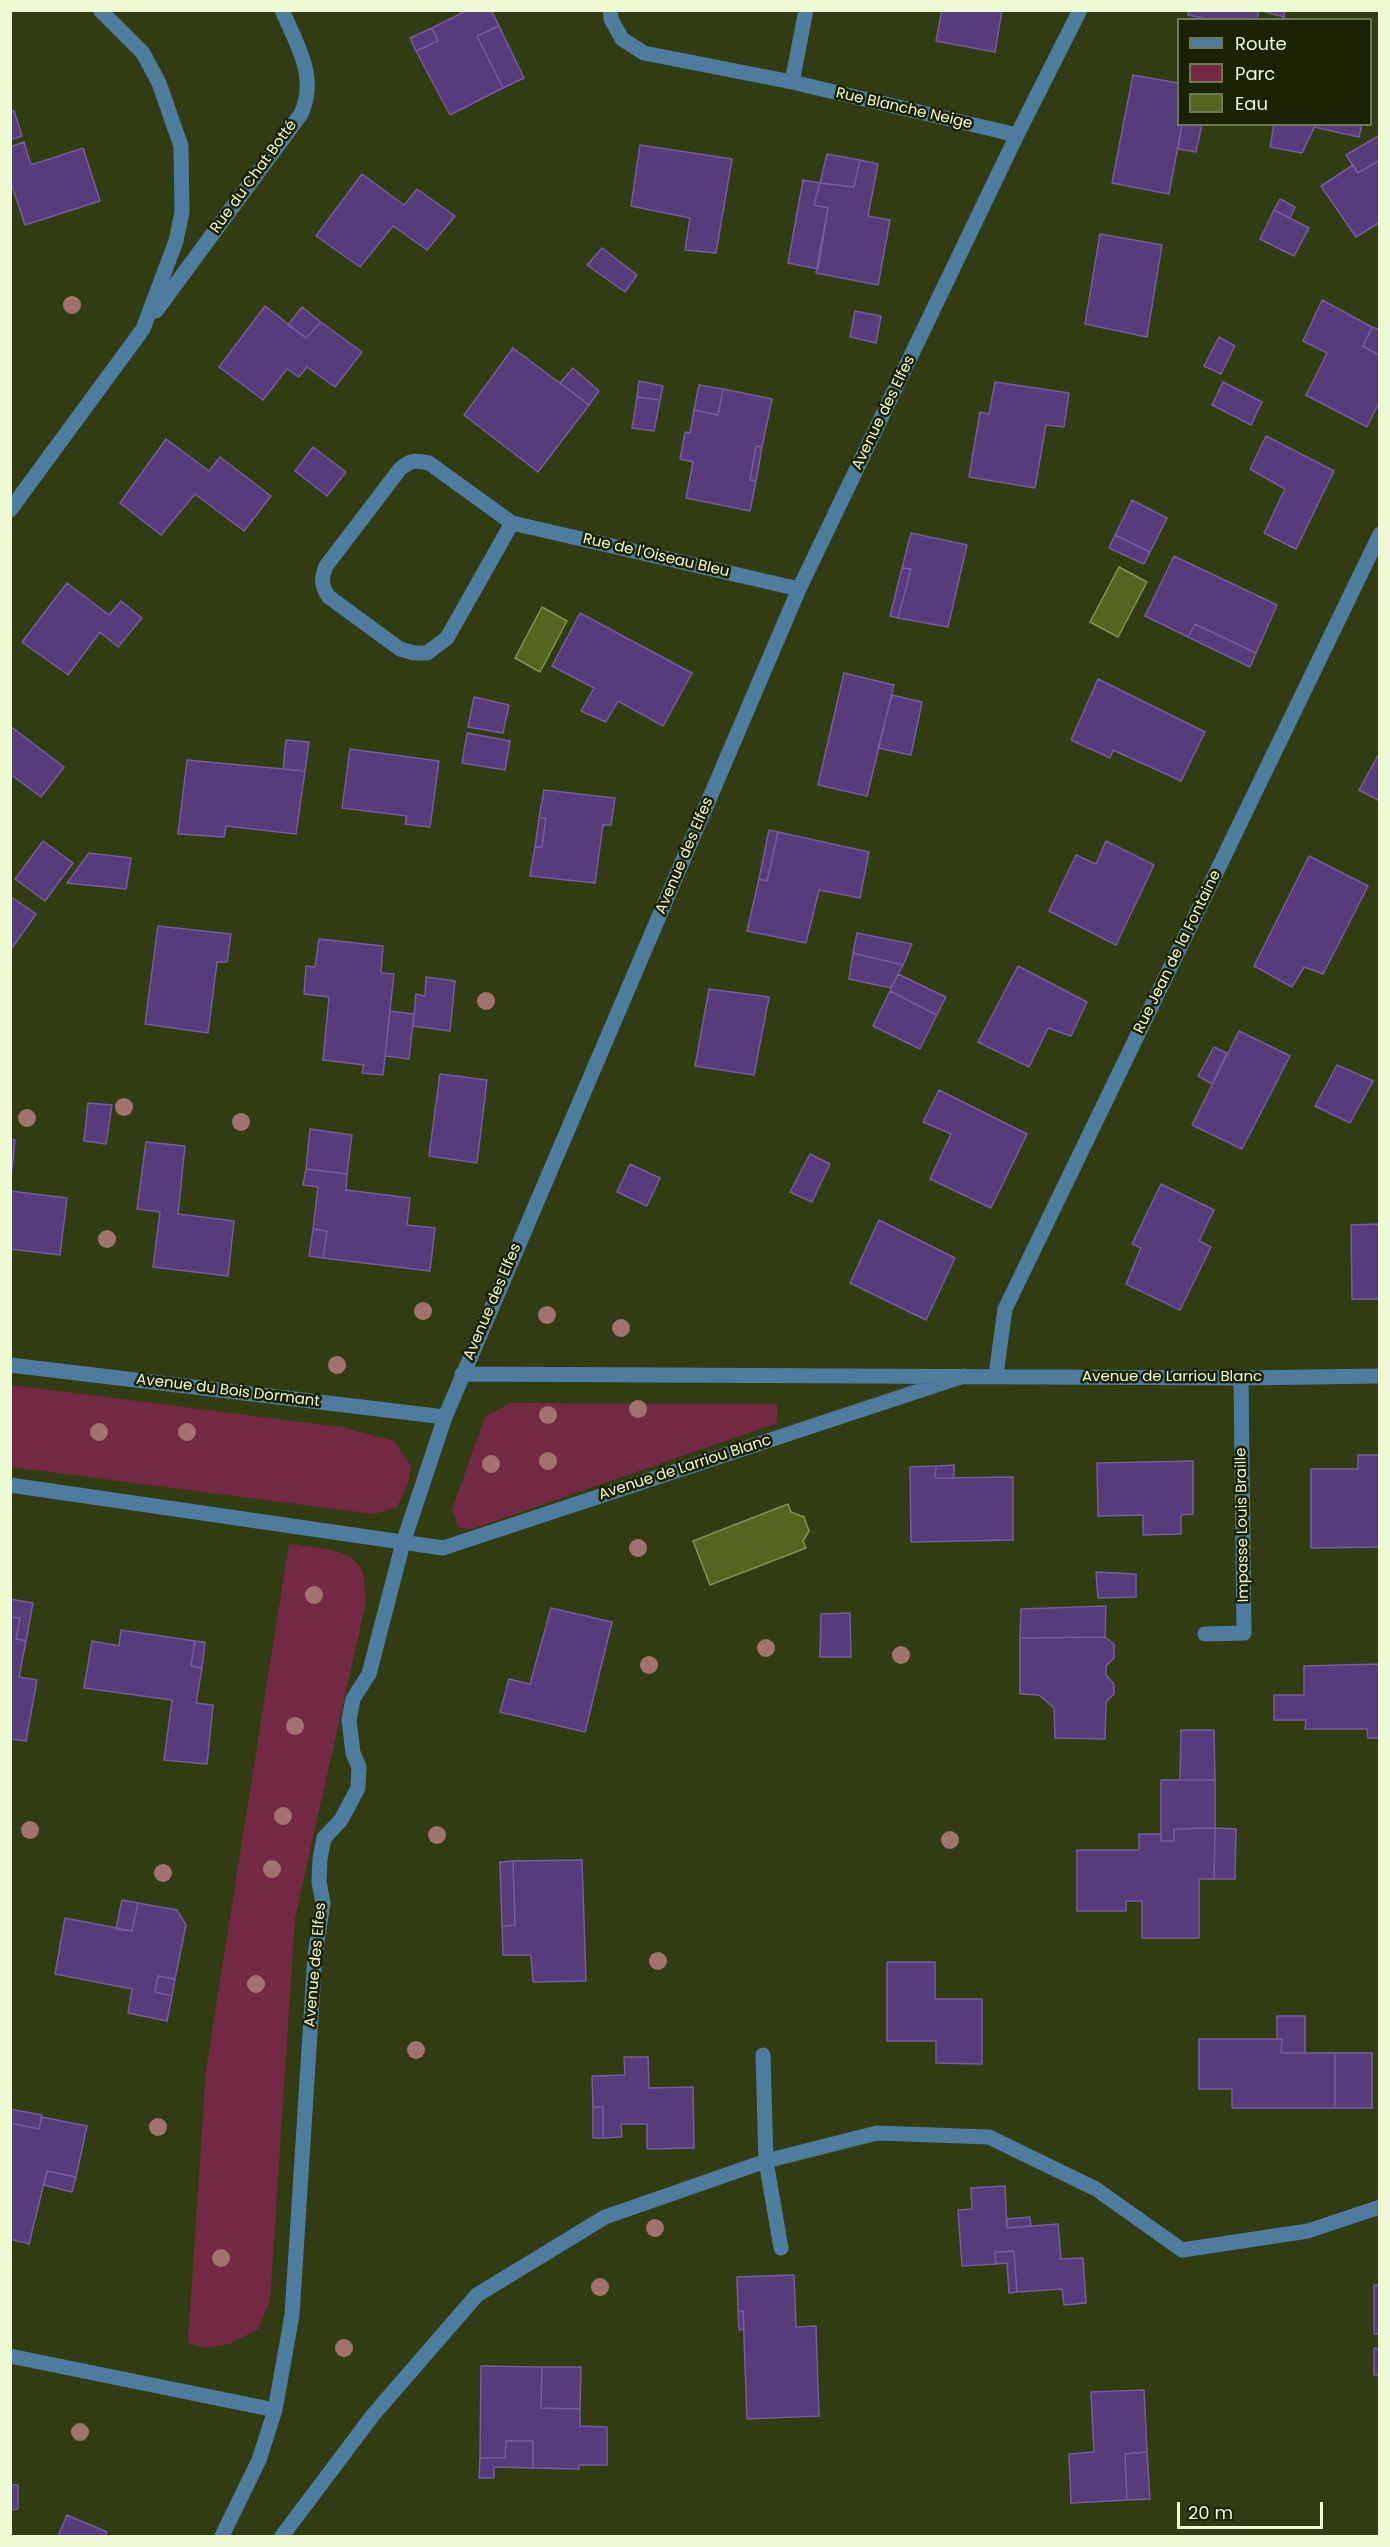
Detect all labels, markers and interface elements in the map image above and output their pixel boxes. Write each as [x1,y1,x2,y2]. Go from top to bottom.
legend [1177,18,1372,126]
text: Route [1235,31,1287,56]
text: Parc [1235,61,1275,86]
street label: Rue Blanche Neige [834,85,974,133]
text: Eau [1235,91,1268,116]
street label: Rue du Chat Botté [207,117,301,237]
street label: Avenue des Elfes [849,353,919,473]
street label: Rue de l'Oiseau Bleu [581,530,731,582]
street label: Avenue des Elfes [652,795,718,917]
street label: Rue Jean de la Fontaine [1131,868,1225,1036]
street label: Avenue des Elfes [460,1241,526,1363]
street label: Avenue de Larriou Blanc [1082,1368,1262,1386]
street label: Avenue du Bois Dormant [135,1371,321,1411]
street label: Avenue de Larriou Blanc [597,1432,773,1504]
street label: Impasse Louis Braille [1233,1447,1253,1603]
street label: Avenue des Elfes [302,1902,330,2028]
scale bar [1180,2490,1326,2528]
text: 20 m [1188,2500,1233,2525]

